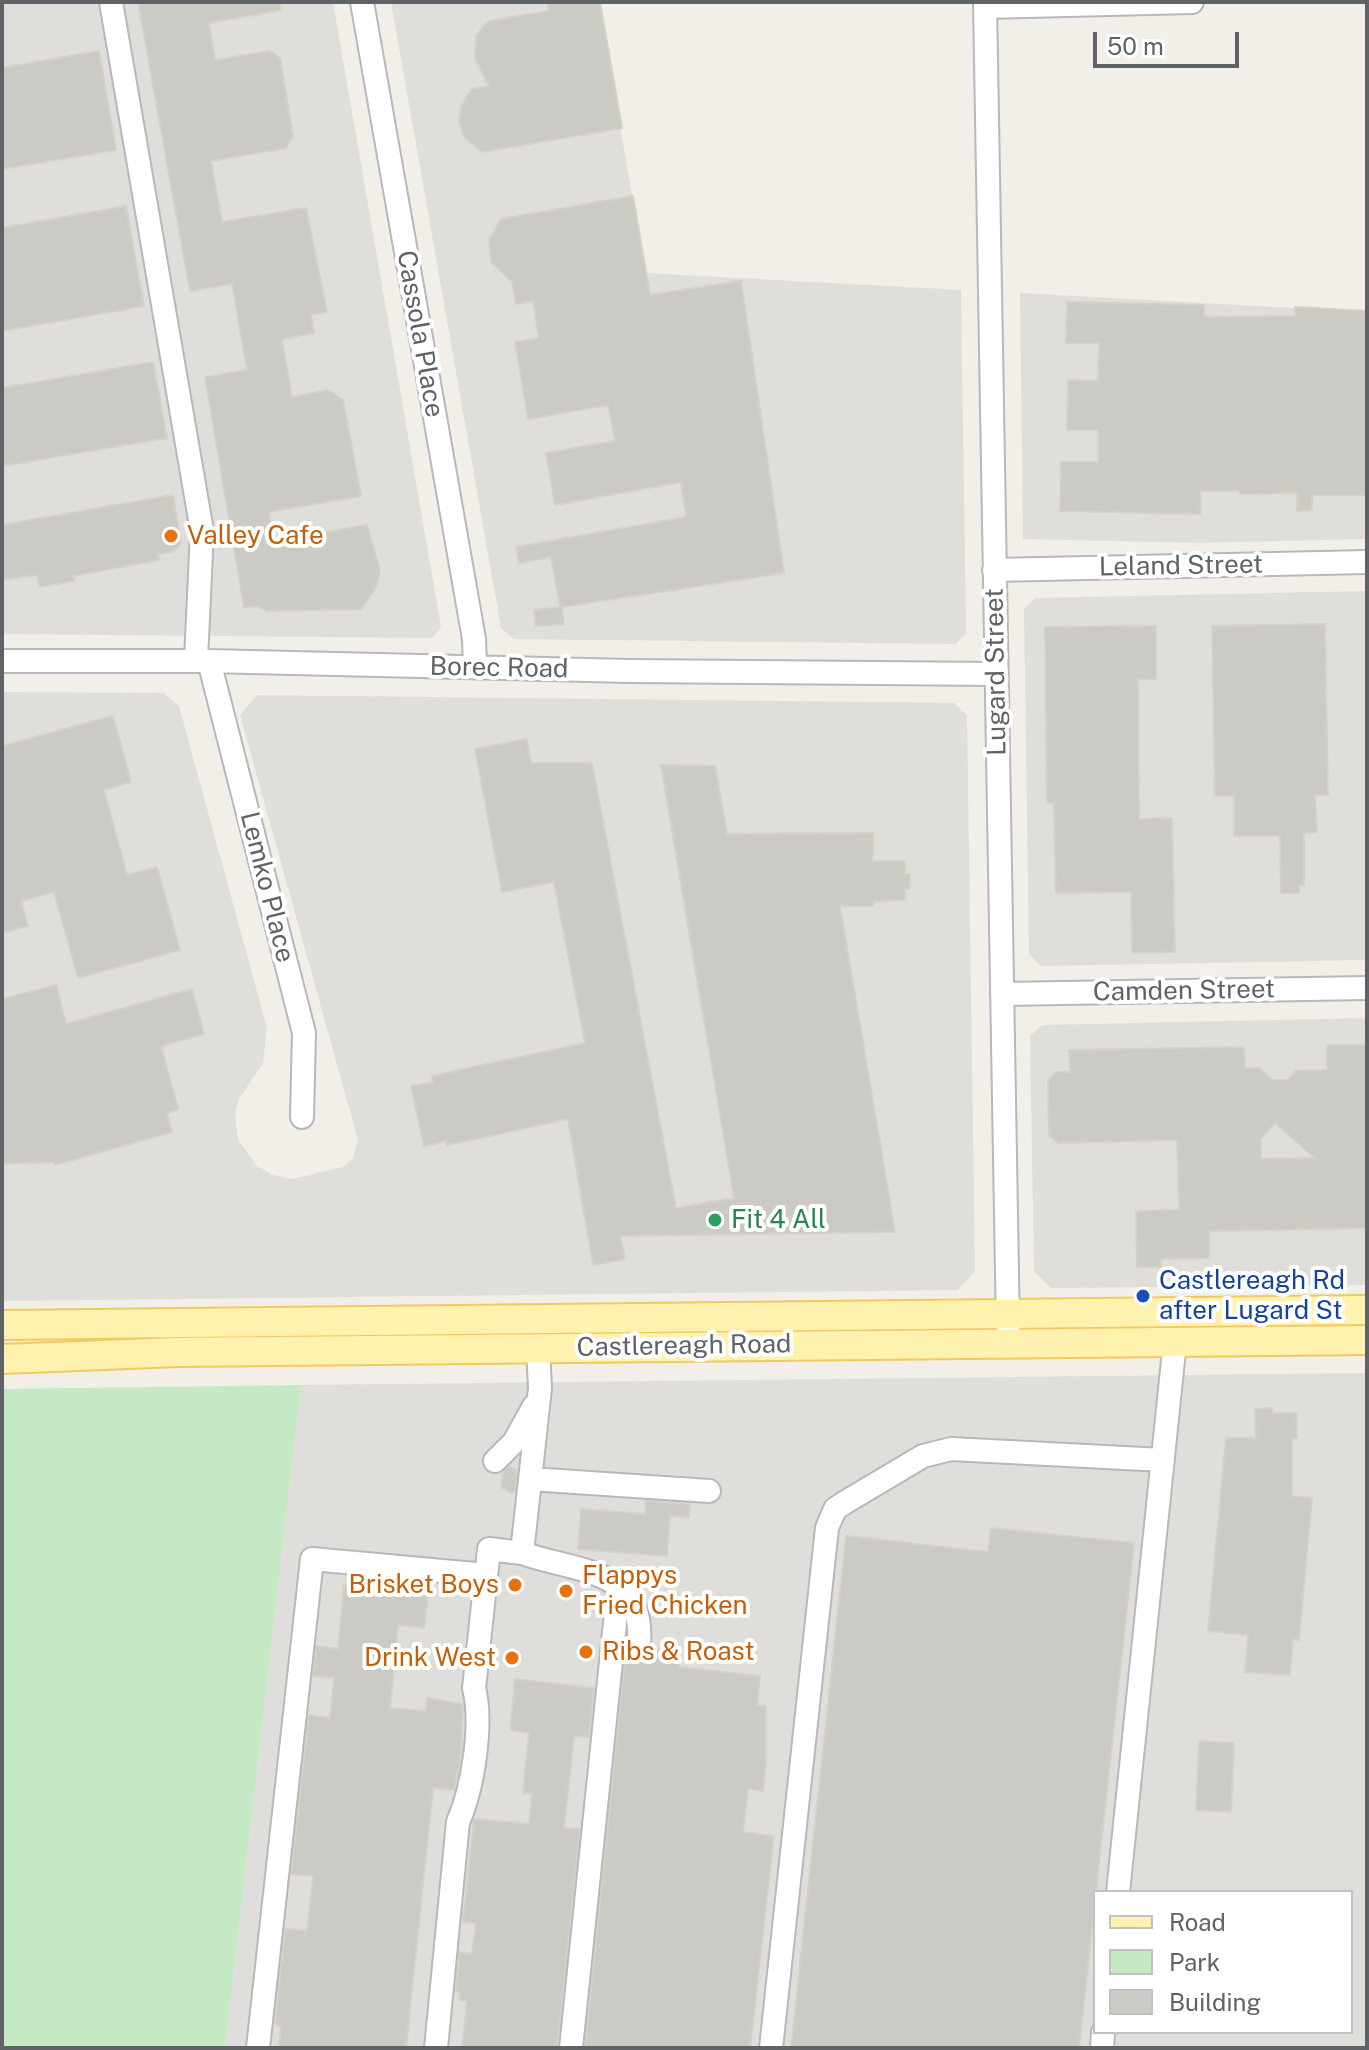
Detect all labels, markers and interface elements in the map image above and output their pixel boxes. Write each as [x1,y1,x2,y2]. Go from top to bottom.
scale bar [1097,16,1243,66]
text: 50 m [1107,32,1164,60]
street label: Cassola Place [390,248,450,420]
place label: Valley Cafe [187,520,324,552]
marker: Valley Cafe [162,527,180,545]
street label: Leland Street [1099,549,1263,583]
street label: Lugard Street [979,588,1013,756]
street label: Borec Road [429,651,569,685]
street label: Lemko Place [233,808,301,966]
street label: Camden Street [1093,974,1275,1008]
place label: Fit 4 All [731,1204,826,1236]
marker: Fit 4 All [706,1211,724,1229]
place label: Castlereagh Rd after Lugard St [1159,1265,1345,1326]
marker: Castlereagh Rd after Lugard St [1134,1287,1152,1305]
street label: Castlereagh Road [576,1329,792,1363]
place label: Flappys Fried Chicken [582,1560,748,1622]
place label: Brisket Boys [348,1569,499,1601]
marker: Brisket Boys [506,1576,524,1594]
marker: Flappys Fried Chicken [557,1582,575,1600]
place label: Ribs & Roast [602,1636,755,1668]
place label: Drink West [364,1642,496,1674]
marker: Ribs & Roast [577,1643,595,1661]
marker: Drink West [503,1649,521,1667]
legend [1093,1890,1353,2034]
text: Road [1169,1908,1226,1936]
text: Park [1169,1948,1220,1976]
text: Building [1169,1988,1261,2016]

